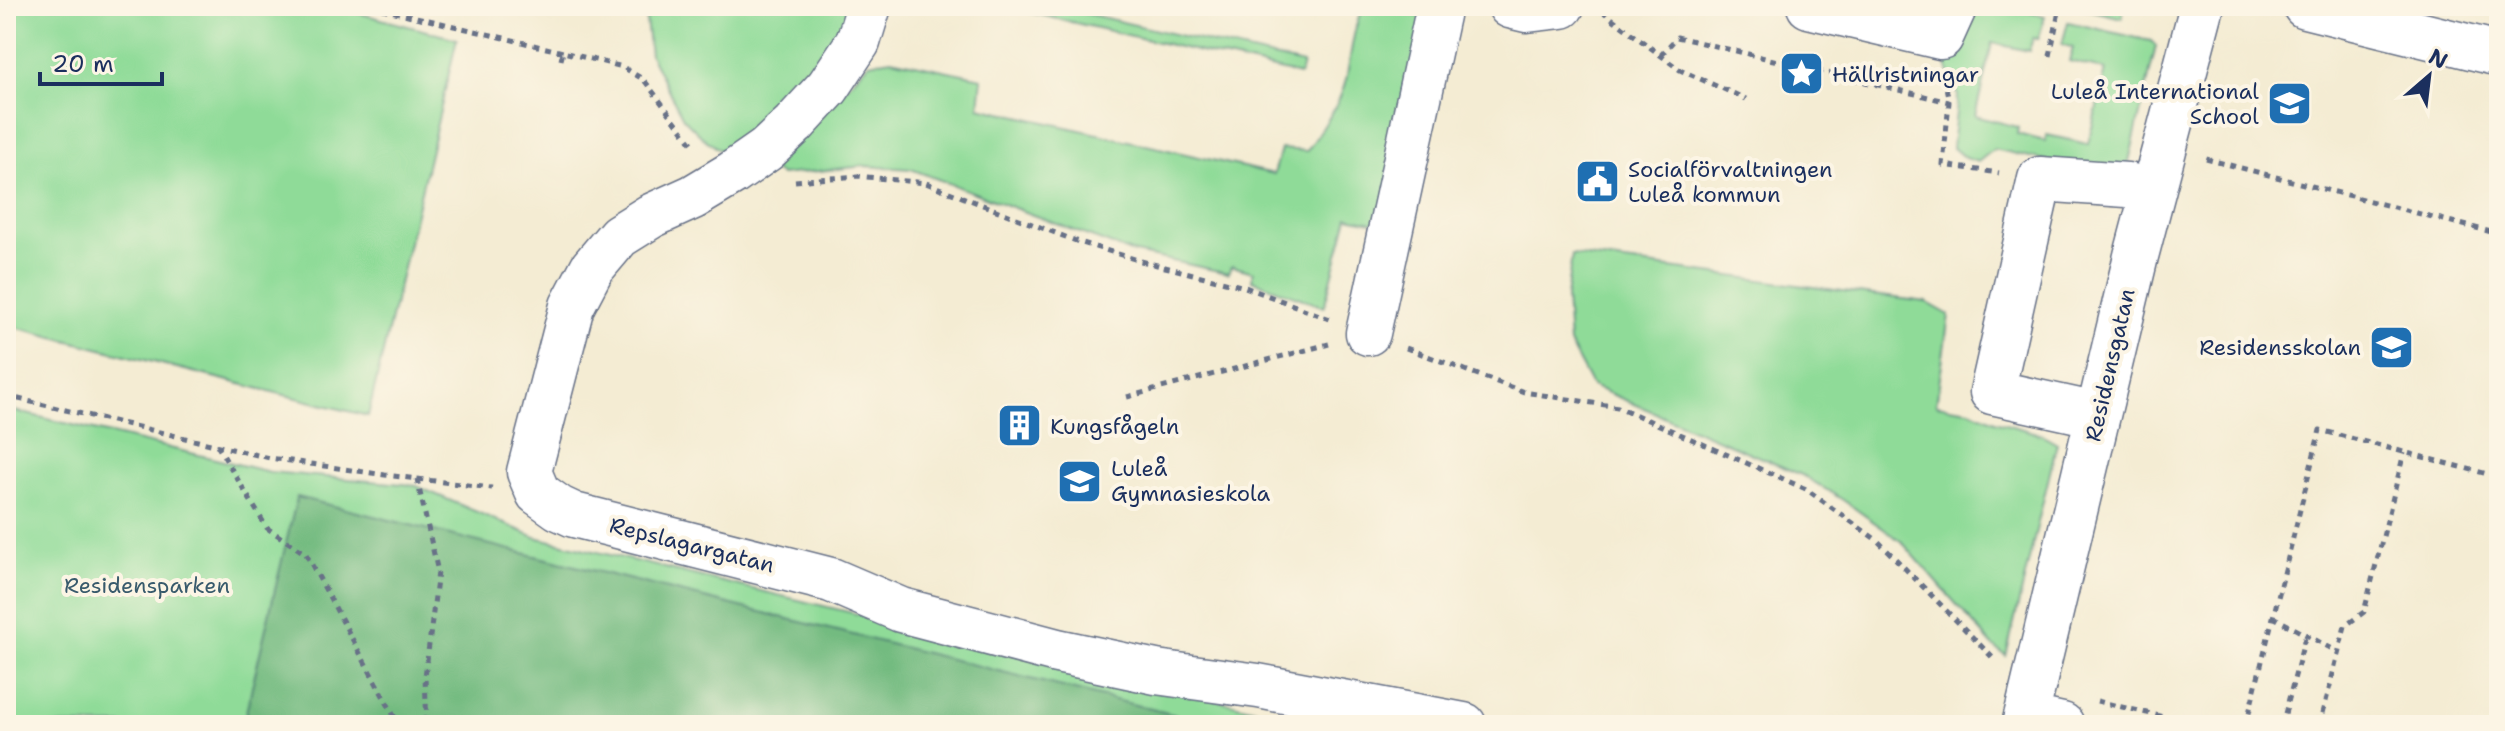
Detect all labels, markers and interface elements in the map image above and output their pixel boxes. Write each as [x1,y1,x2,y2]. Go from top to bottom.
scale bar [40,36,162,86]
north arrow [2389,36,2469,116]
text: N [2424,42,2453,76]
text: 20 m [52,48,114,80]
place icon: Hällristningar [1777,50,1825,98]
place label: Hällristningar [1832,60,1979,89]
place label: Luleå International School [2051,77,2259,131]
school or university icon: Luleå International School [2266,80,2314,128]
place label: Socialförvaltningen Luleå kommun [1628,155,1833,209]
public building icon: Socialförvaltningen Luleå kommun [1573,158,1621,206]
street label: Residensgatan [2078,286,2142,444]
school or university icon: Residensskolan [2368,323,2416,371]
place label: Residensskolan [2199,333,2361,362]
building icon: Kungsfågeln [995,402,1043,450]
place label: Kungsfågeln [1050,412,1179,441]
place label: Luleå Gymnasieskola [1111,454,1270,508]
school or university icon: Luleå Gymnasieskola [1056,457,1104,505]
street label: Repslagargatan [607,510,777,580]
park label: Residensparken [64,571,230,600]

